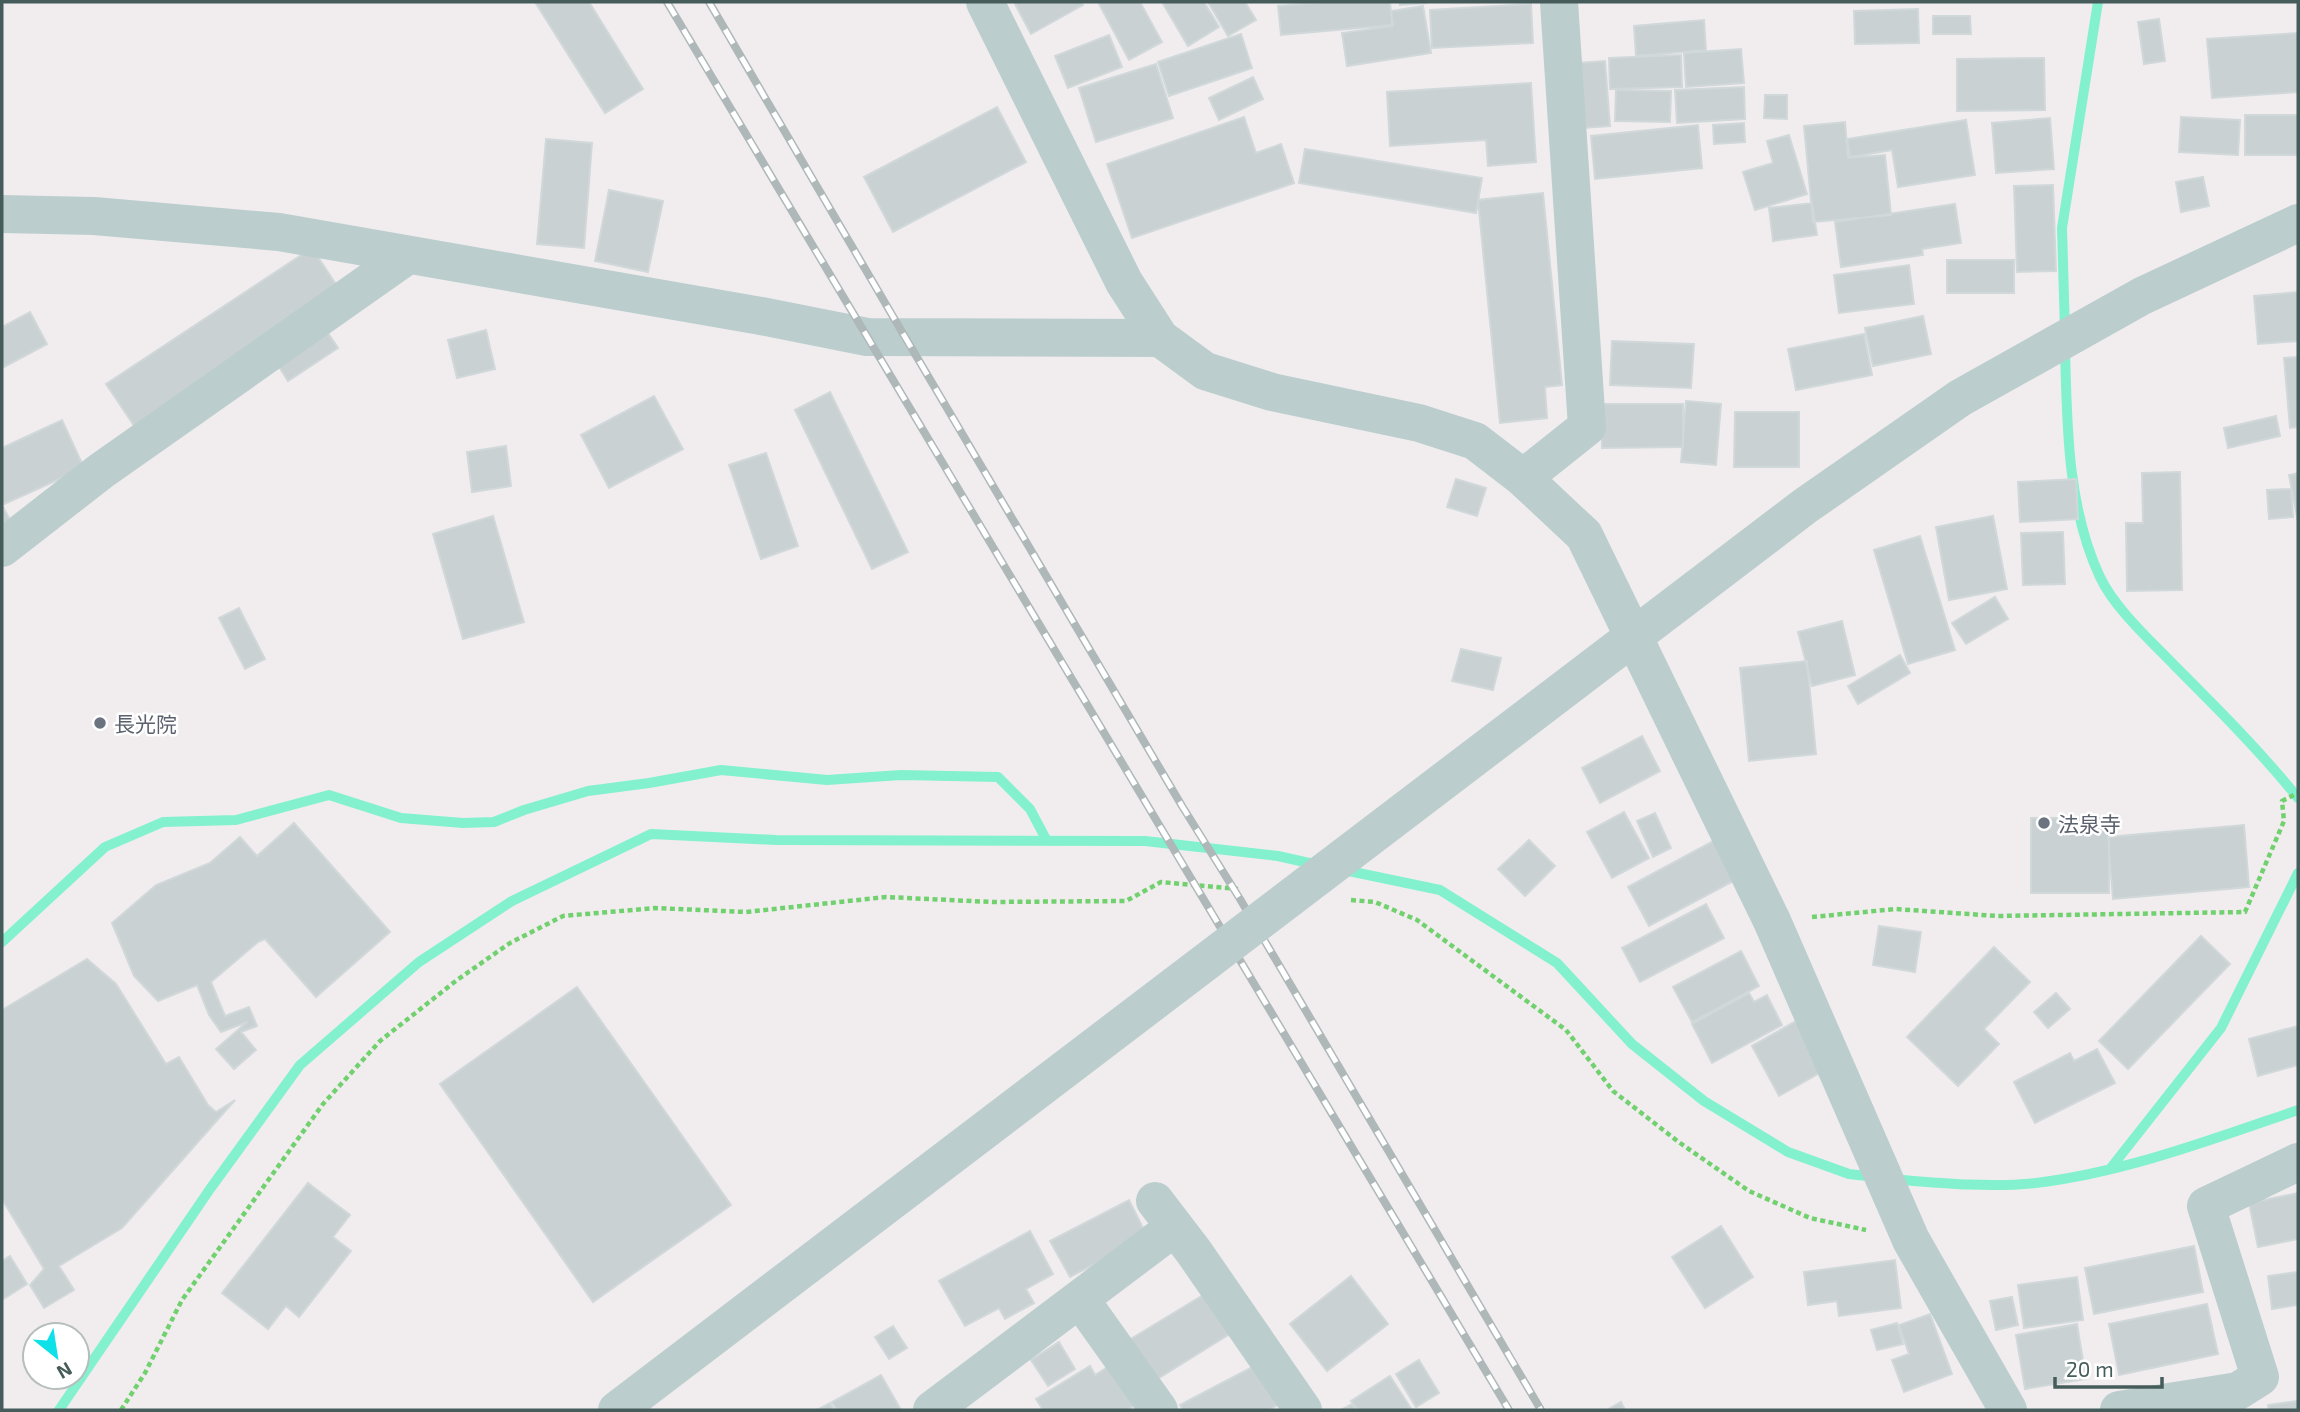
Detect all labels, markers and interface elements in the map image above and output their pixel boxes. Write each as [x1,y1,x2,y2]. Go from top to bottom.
place label: 長光院 [114,711,177,736]
marker: 長光院 [92,715,108,731]
place label: 法泉寺 [2058,811,2121,836]
marker: 法泉寺 [2036,815,2052,831]
north arrow [21,1321,91,1391]
scale bar [2055,1346,2162,1390]
text: 20 m [2066,1356,2114,1381]
text: N [53,1358,76,1385]

